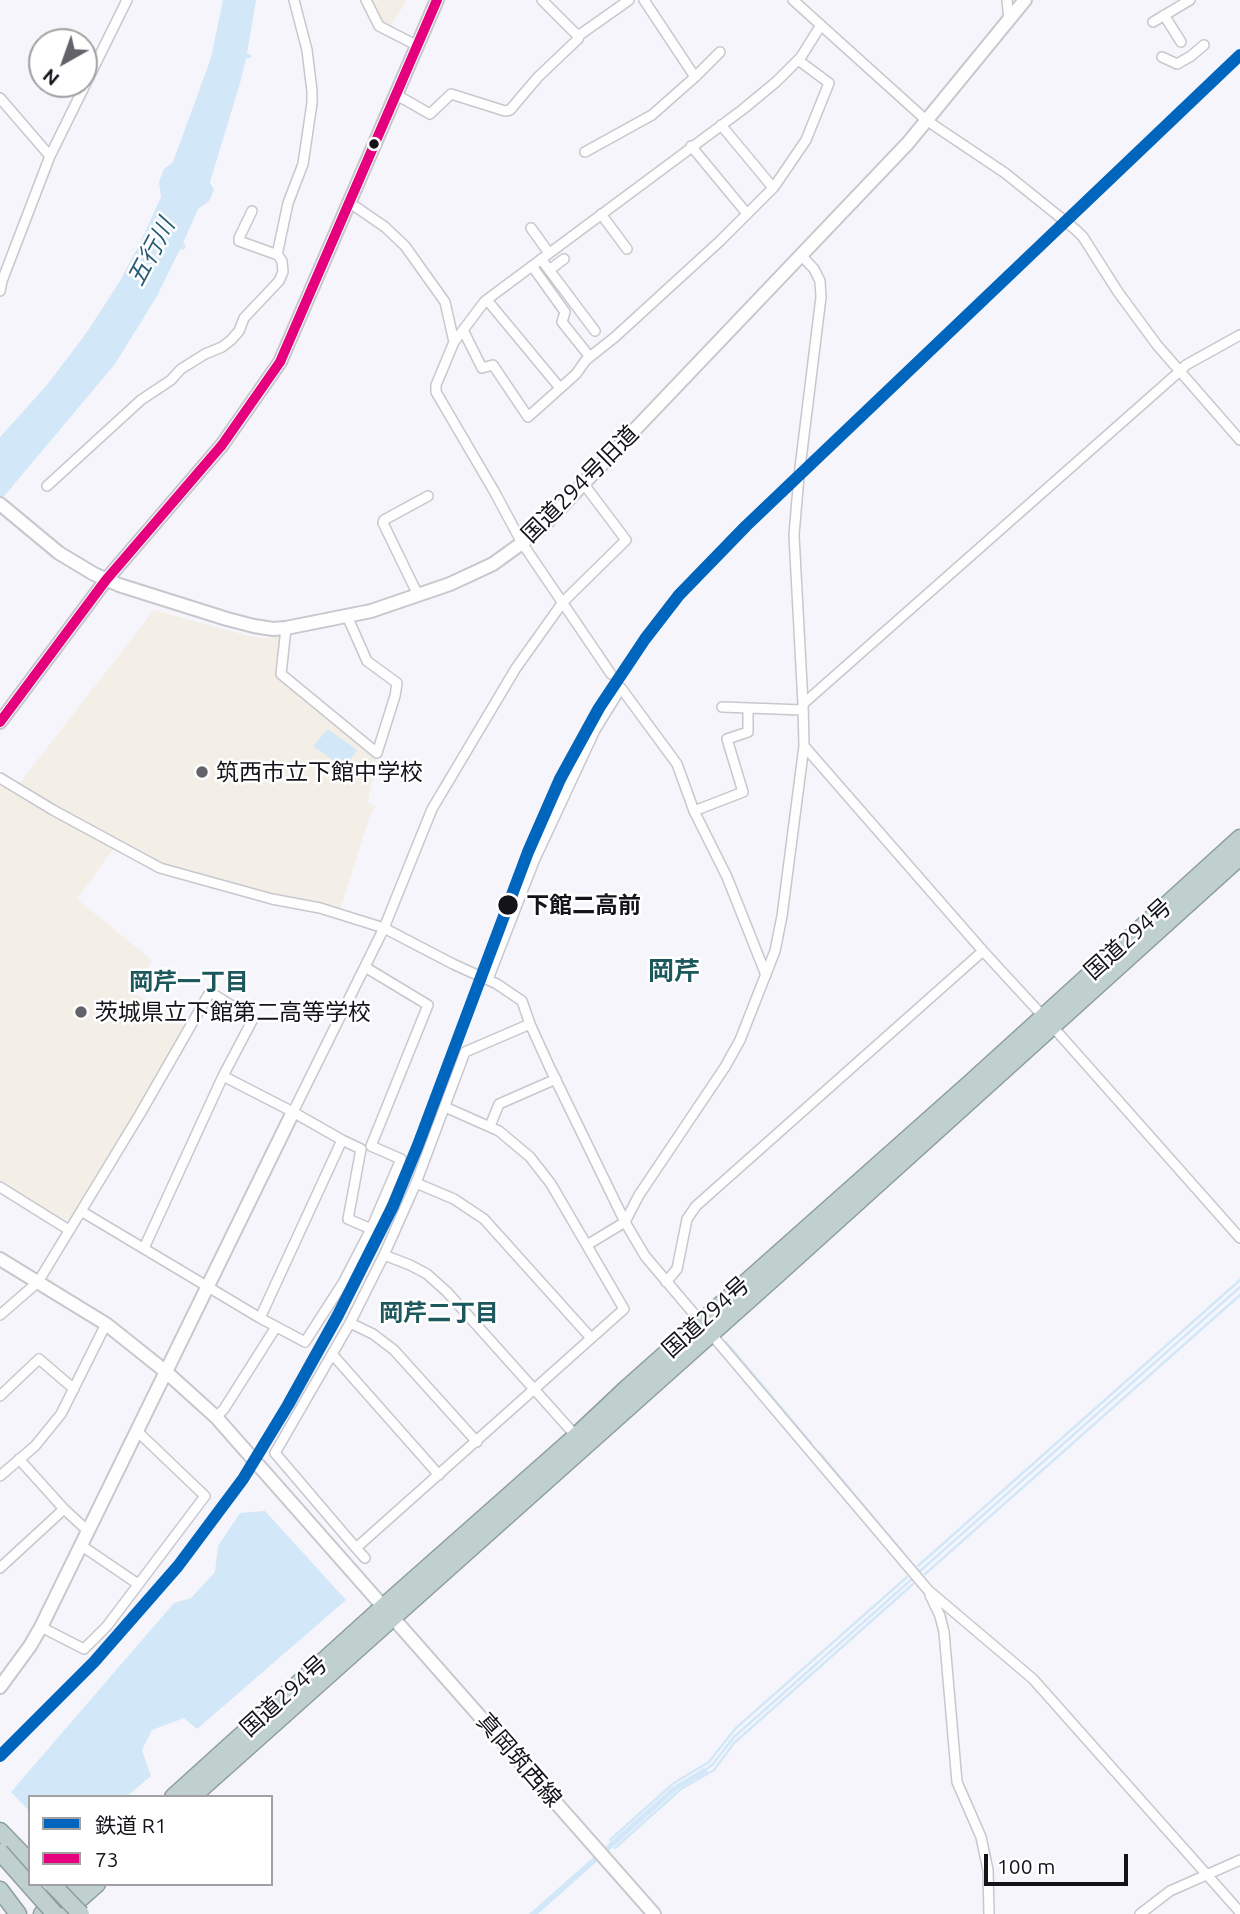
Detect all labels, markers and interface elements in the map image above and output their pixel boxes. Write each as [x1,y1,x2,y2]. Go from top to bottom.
north arrow [28,28,98,98]
text: N [38,65,63,91]
unlabelled marker [367,137,381,151]
water label: 五行川 [121,213,181,291]
street label: 国道294号旧道 [516,420,644,548]
place label: 筑西市立下館中学校 [216,758,423,786]
marker: 筑西市立下館中学校 [194,764,210,780]
place label: 下館二高前 [526,891,641,919]
marker: 下館二高前 [496,893,520,917]
street label: 国道294号 [1079,893,1177,985]
district label: 岡芹 [648,955,700,987]
district label: 岡芹一丁目 [129,968,249,996]
place label: 茨城県立下館第二高等学校 [95,998,371,1026]
marker: 茨城県立下館第二高等学校 [73,1004,89,1020]
street label: 国道294号 [657,1271,755,1363]
district label: 岡芹二丁目 [379,1299,499,1327]
street label: 国道294号 [235,1650,333,1742]
street label: 真岡筑西線 [471,1708,567,1812]
legend [28,1795,273,1886]
text: 鉄道 R1 [95,1813,167,1837]
scale bar [988,1840,1132,1884]
text: 73 [95,1847,119,1871]
text: 100 m [997,1854,1055,1878]

